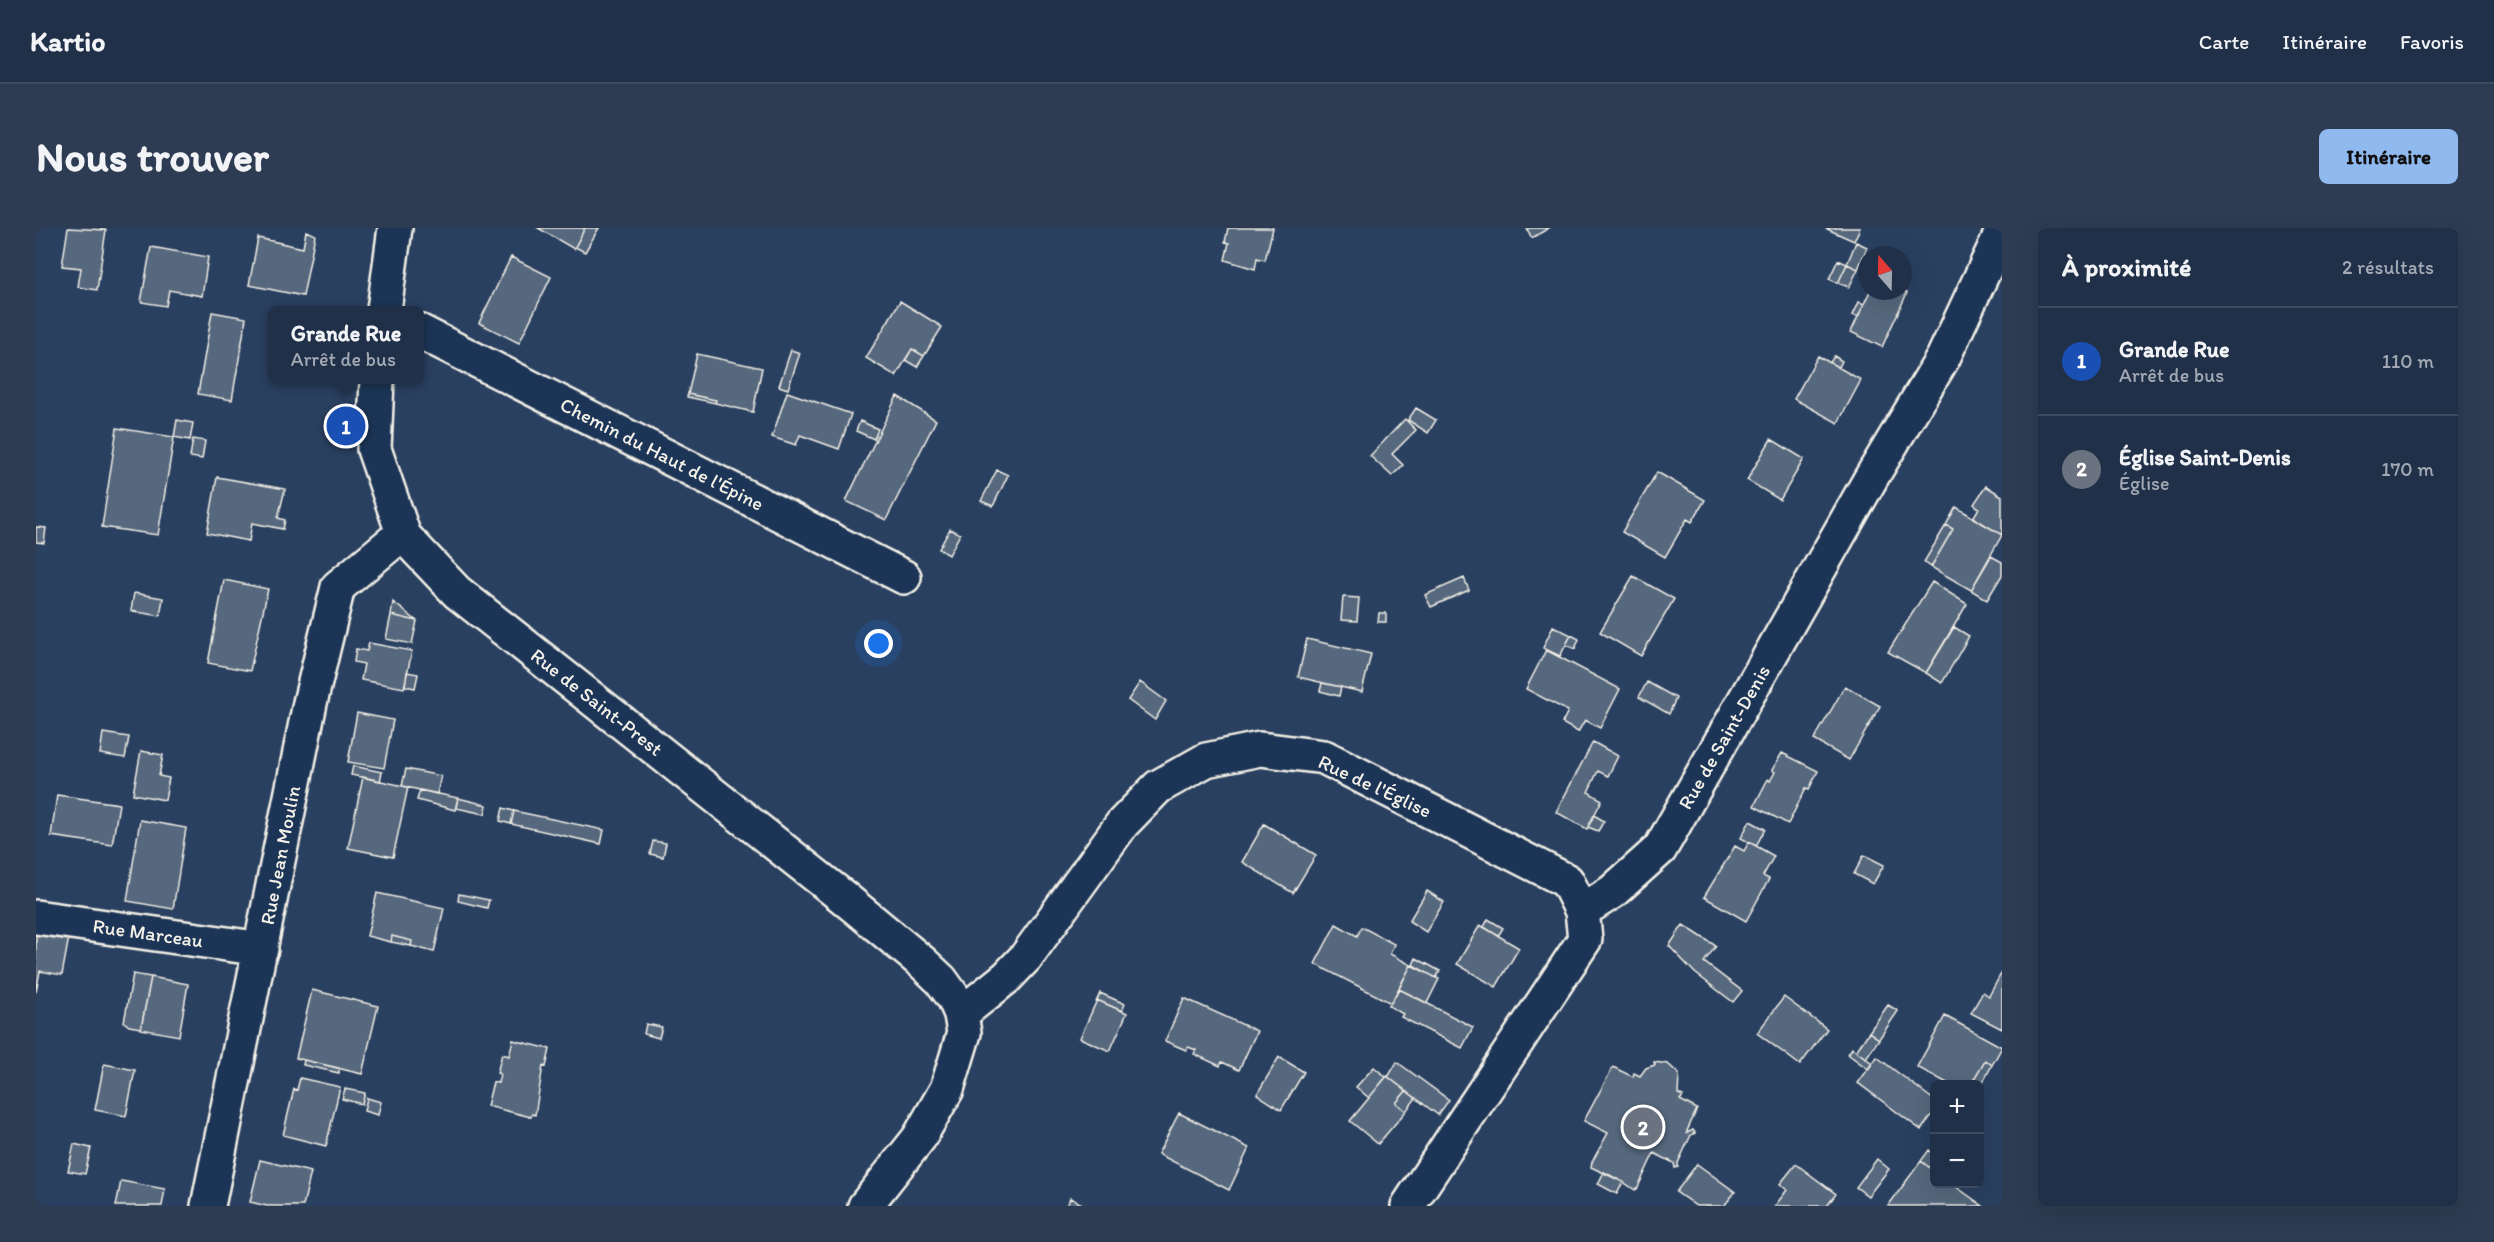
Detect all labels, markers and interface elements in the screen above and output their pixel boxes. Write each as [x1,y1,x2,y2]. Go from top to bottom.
text: Kartio [30,24,105,58]
text: Carte [2199,29,2249,54]
text: Itinéraire [2282,29,2367,54]
text: Favoris [2400,29,2464,54]
button: Itinéraire [2319,129,2458,184]
text: Nous trouver [36,131,269,182]
north arrow [1858,246,1912,300]
text: À proximité [2062,251,2191,283]
text: 2 résultats [2342,255,2434,279]
popup [268,306,424,384]
text: Grande Rue [291,320,401,347]
text: Grande Rue [2119,336,2229,363]
text: Arrêt de bus [291,347,396,371]
text: 1 [2077,349,2086,373]
text: 110 m [2382,349,2434,373]
text: Arrêt de bus [2119,363,2224,387]
street label: Chemin du Haut de l'Épine [556,392,768,516]
pin: 1 [326,404,366,448]
text: Église Saint-Denis [2119,444,2291,471]
text: 2 [2076,457,2087,481]
text: 170 m [2381,457,2434,481]
text: Église [2119,471,2170,495]
your location [864,629,893,658]
street label: Rue de Saint-Prest [526,643,668,761]
street label: Rue de Saint-Denis [1673,660,1775,814]
street label: Rue de l'Église [1315,749,1435,823]
street label: Rue Jean Moulin [255,783,305,927]
street label: Rue Marceau [91,913,205,953]
map controls [1930,1080,1984,1188]
button: + [1930,1080,1984,1134]
pin: 2 [1624,1104,1662,1150]
button: − [1930,1134,1984,1188]

